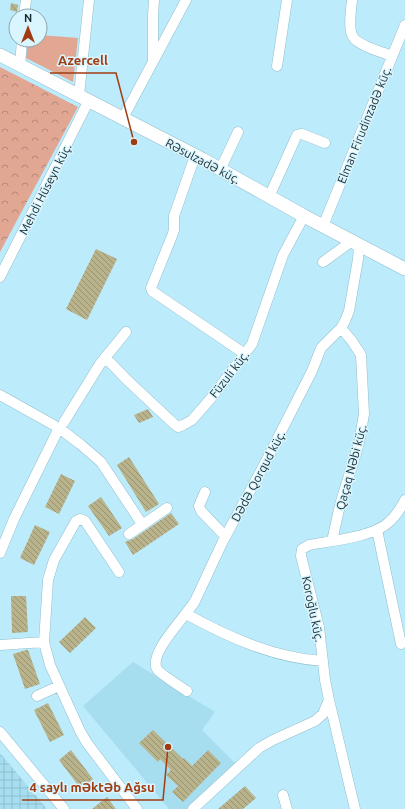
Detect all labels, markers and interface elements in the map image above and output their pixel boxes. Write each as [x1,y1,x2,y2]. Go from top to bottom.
north arrow [8,8,48,48]
text: N [24,12,32,24]
callout: Azercell [50,48,116,73]
text: Azercell [58,53,108,67]
street label: Elman Firudinzadə küç. [335,65,393,185]
street label: Rəsulzadə küç. [164,136,242,186]
street label: Mehdi Hüseyn küç. [16,141,74,237]
street label: Füzuli küç. [207,348,251,400]
street label: Qaçaq Nəbi küç. [333,423,369,511]
street label: Dədə Qorqud küç. [229,428,287,524]
street label: Koroğlu küç. [300,575,326,643]
callout: 4 saylı məktəb Ağsu [22,775,163,800]
text: 4 saylı məktəb Ağsu [29,780,155,794]

